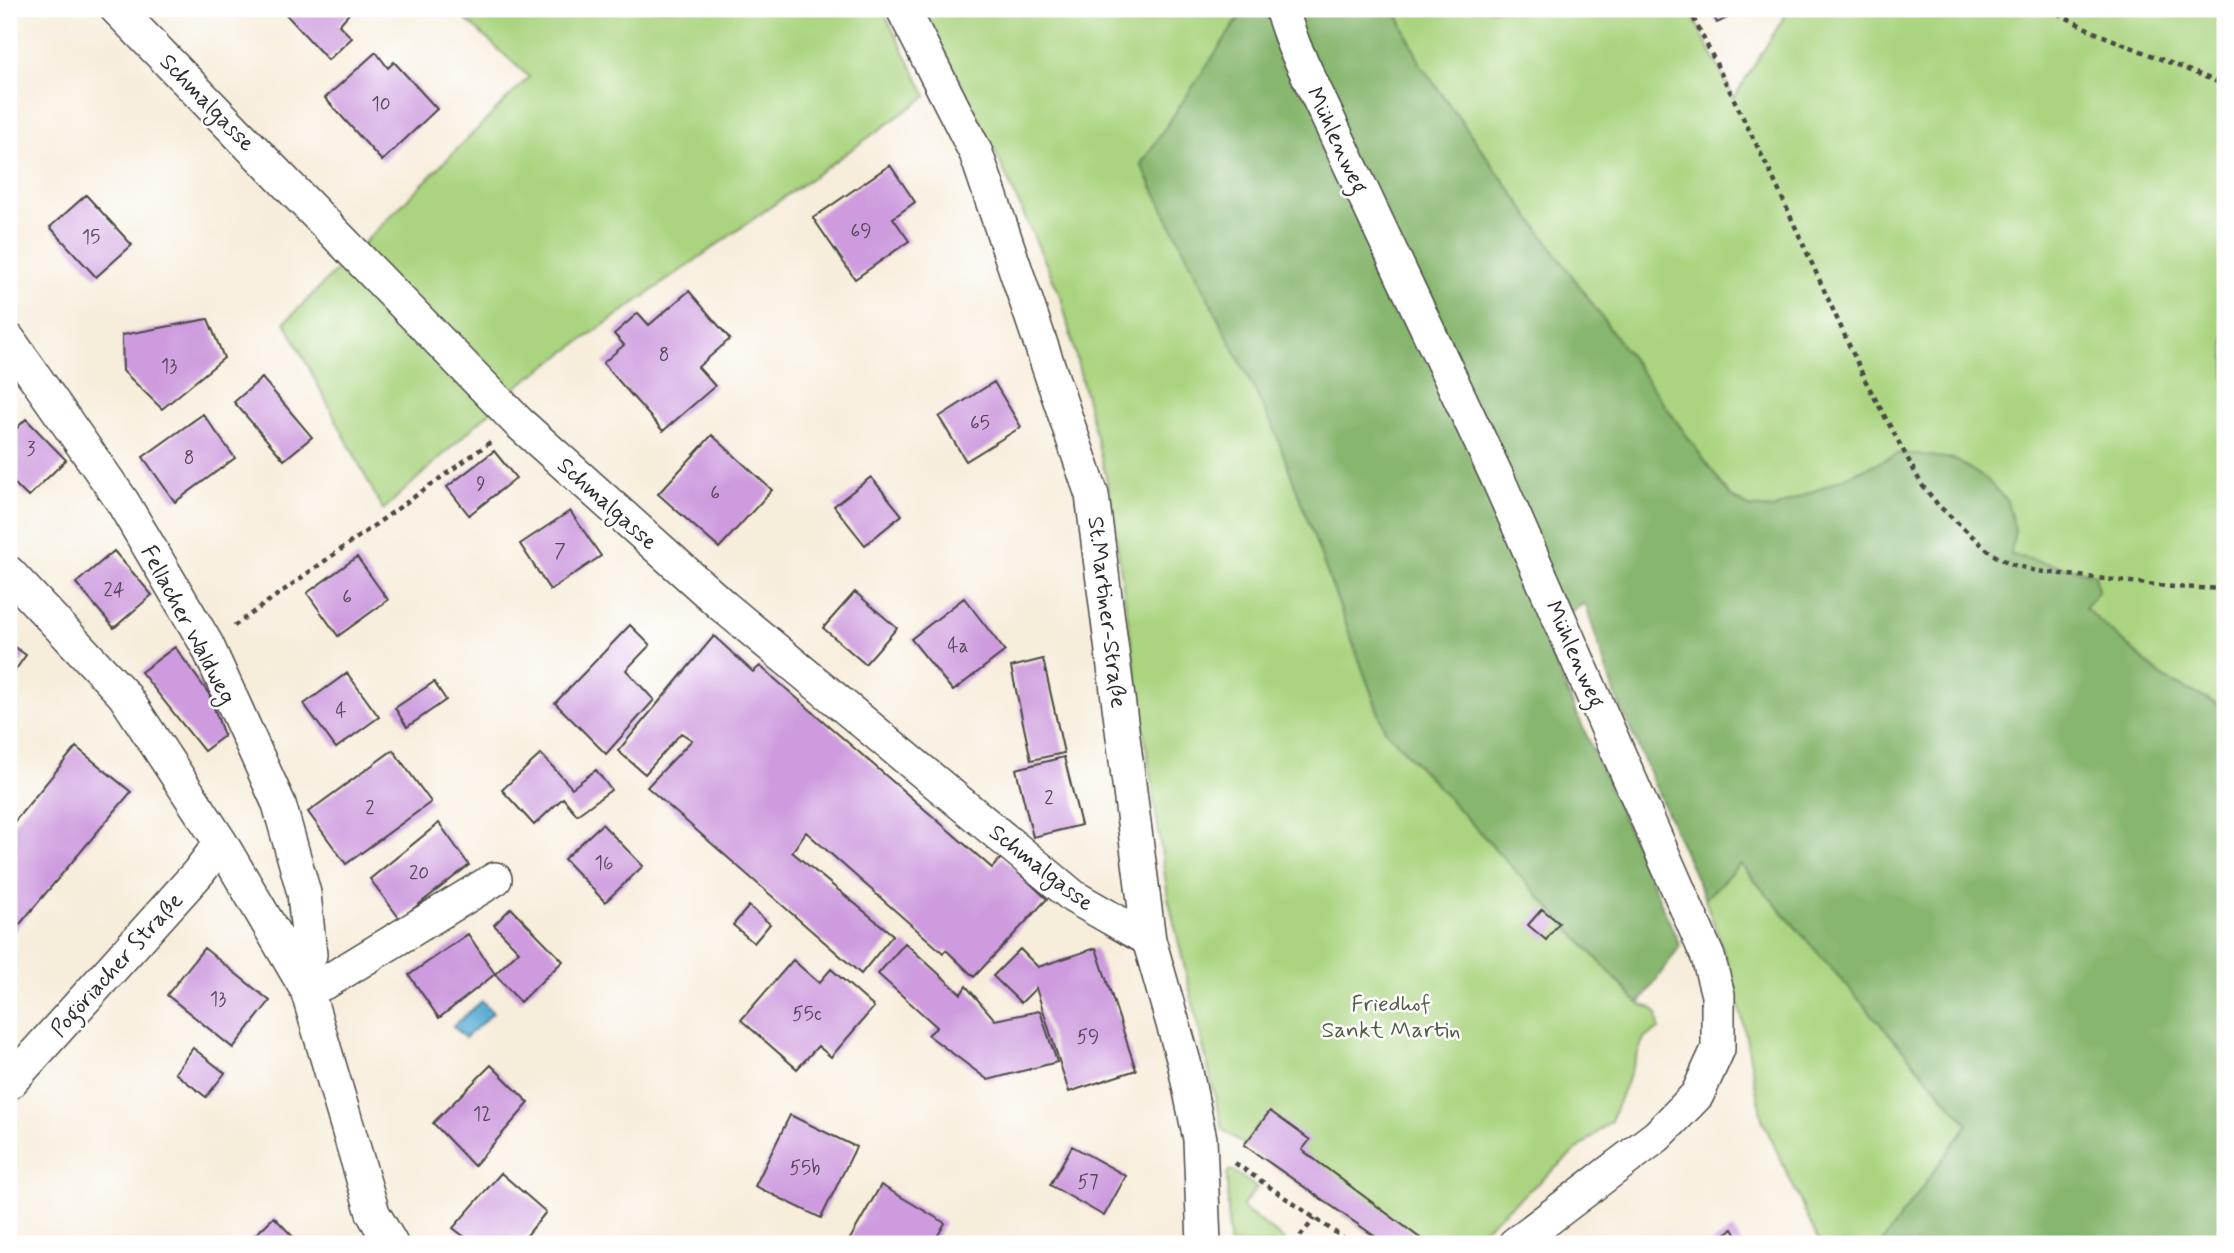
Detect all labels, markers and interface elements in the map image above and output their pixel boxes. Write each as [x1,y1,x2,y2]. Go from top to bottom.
street label: Schmalgasse [151,48,261,160]
street label: Mühlenweg [1297,83,1374,200]
house number: 10 [371,92,391,117]
house number: 69 [850,219,872,244]
house number: 15 [82,225,100,250]
house number: 8 [659,343,669,368]
house number: 13 [161,354,177,379]
house number: 65 [970,411,990,436]
house number: 3 [27,437,36,462]
house number: 8 [184,446,194,471]
street label: Schmalgasse [549,451,663,559]
house number: 9 [476,472,486,497]
house number: 6 [710,481,720,506]
street label: St.Martiner-Straße [1079,515,1133,710]
house number: 7 [554,539,566,564]
street label: Fellacher Waldweg [131,540,242,711]
house number: 24 [104,578,124,603]
house number: 6 [342,585,352,610]
street label: Mühlenweg [1535,596,1611,714]
house number: 4a [948,634,968,659]
house number: 4 [335,699,347,724]
house number: 2 [1044,786,1054,811]
house number: 2 [365,796,375,821]
street label: Schmalgasse [981,818,1100,921]
house number: 16 [594,851,614,876]
house number: 20 [409,861,429,886]
street label: Pogöriacher Straße [45,887,192,1045]
house number: 13 [210,987,226,1012]
park label: Friedhof Sankt Martin [1321,990,1461,1046]
house number: 55c [792,1002,822,1027]
house number: 59 [1077,1025,1099,1050]
house number: 12 [473,1102,491,1127]
house number: 55b [790,1156,820,1181]
house number: 57 [1078,1170,1098,1195]

